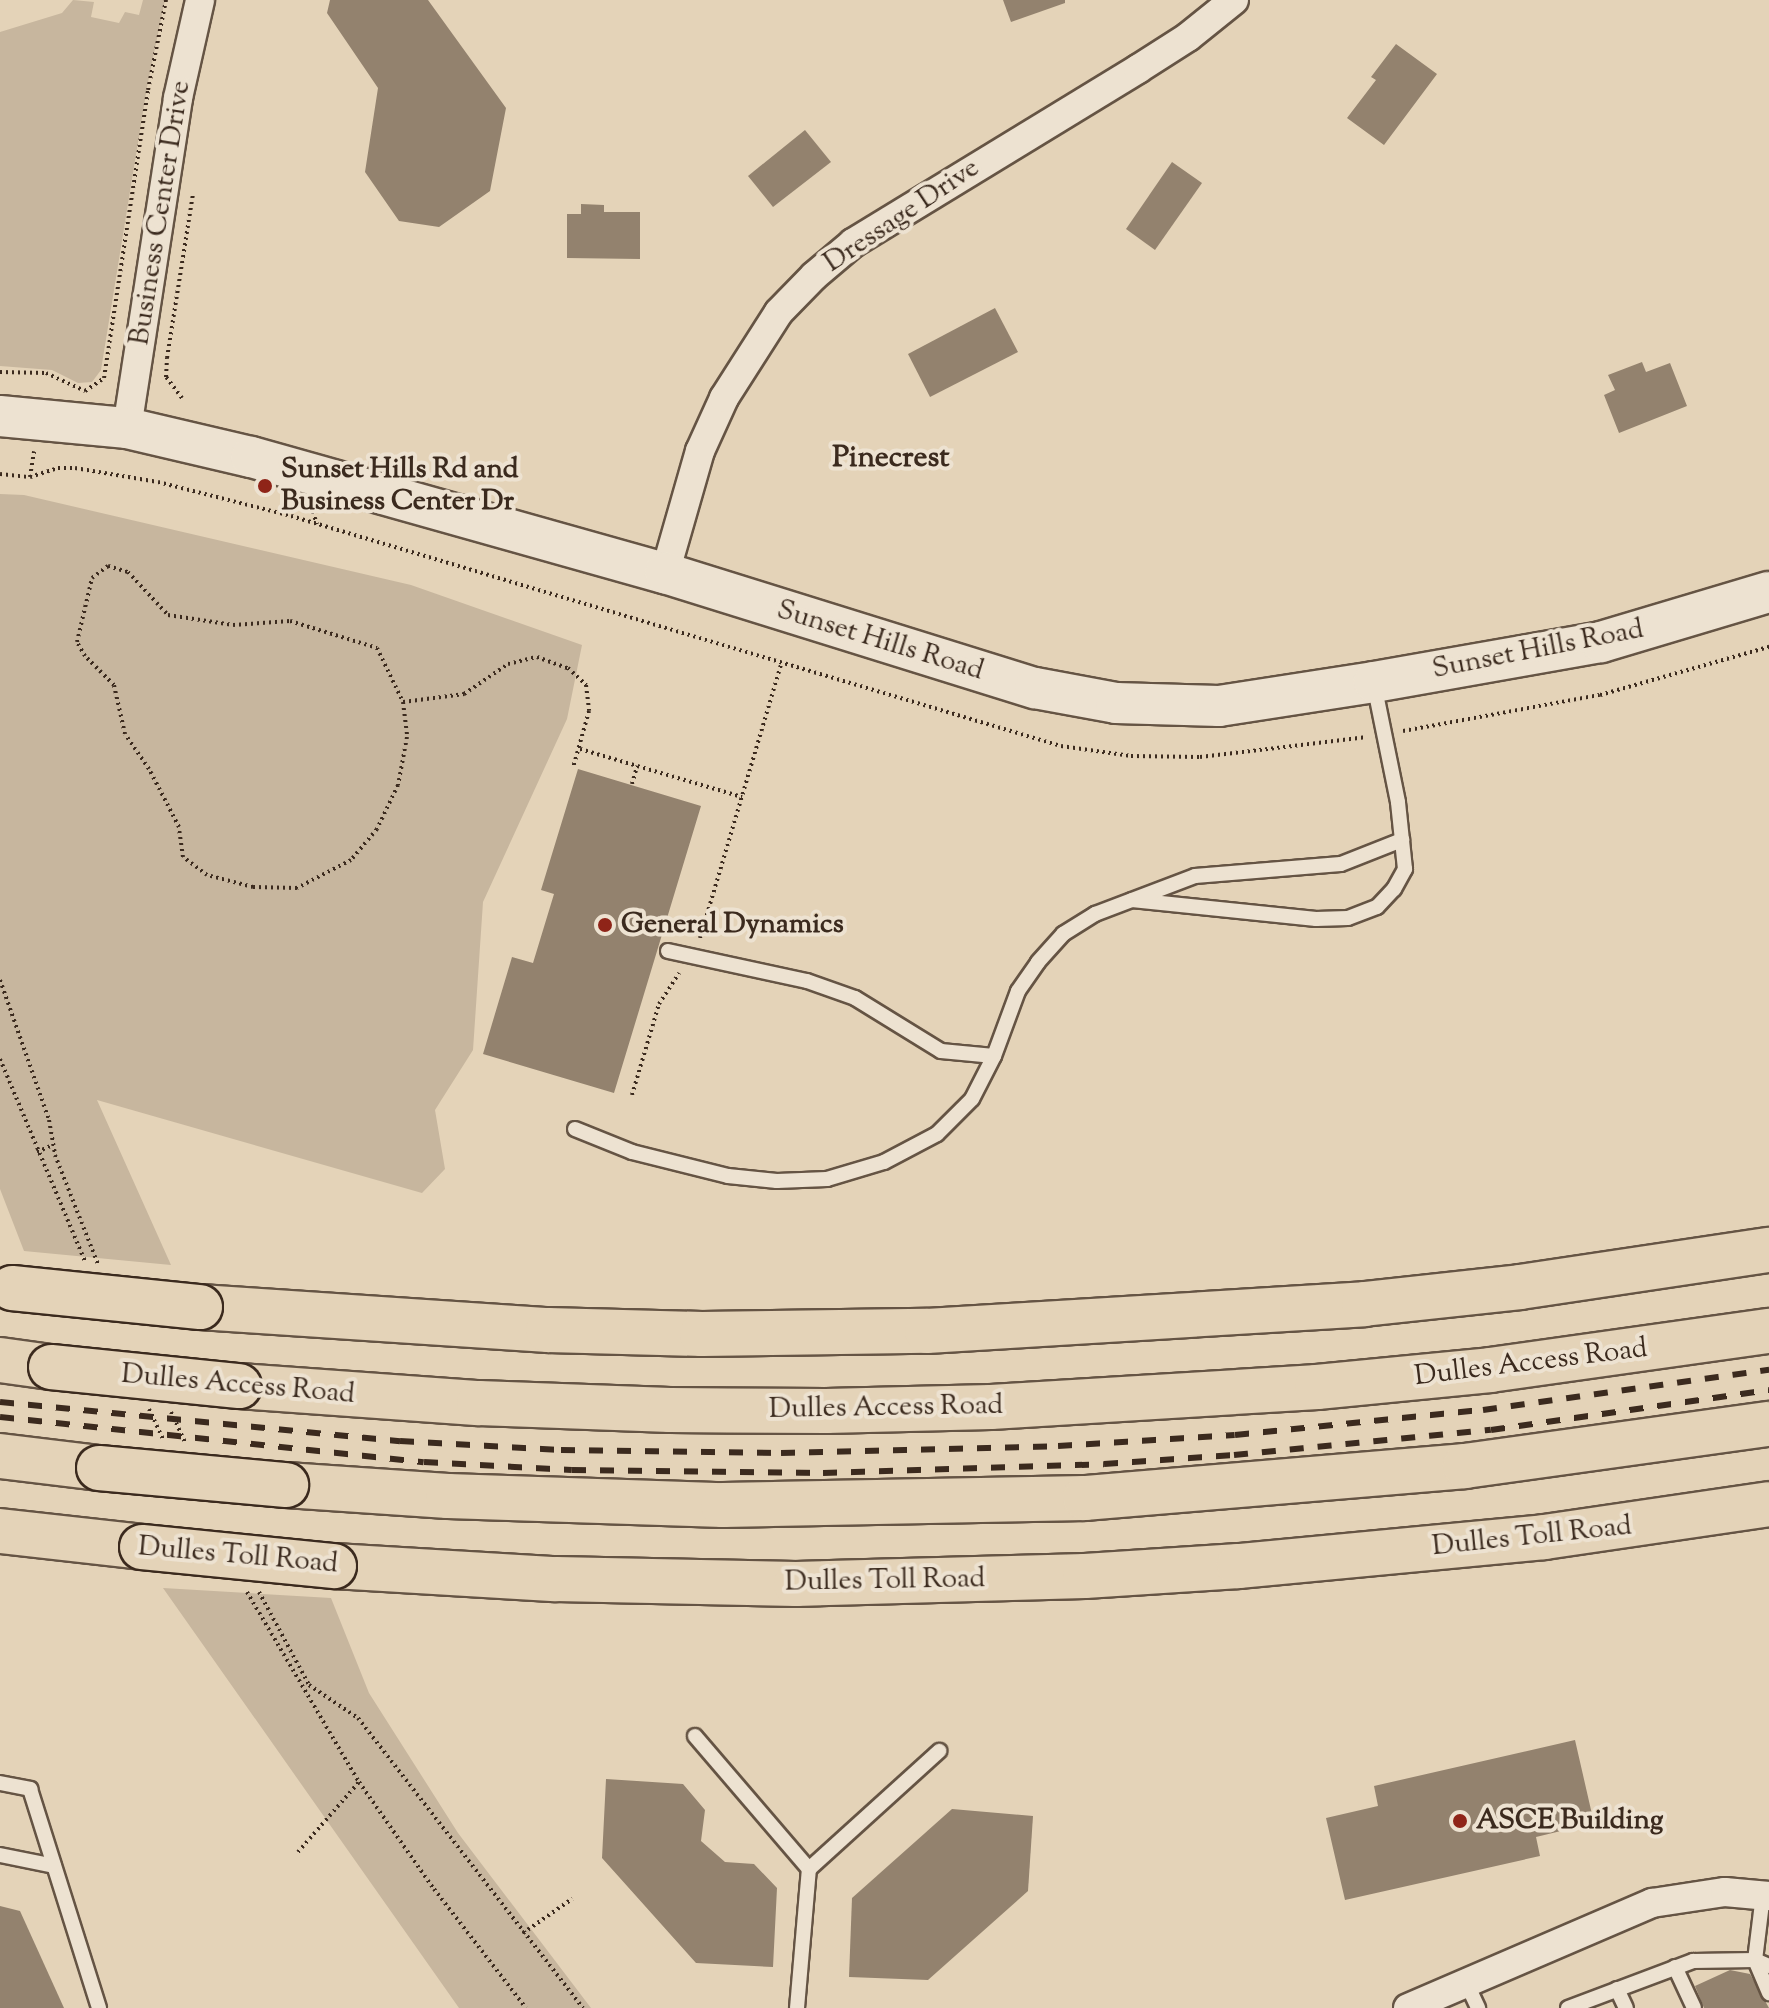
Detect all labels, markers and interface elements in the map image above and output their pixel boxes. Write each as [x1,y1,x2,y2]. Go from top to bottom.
street label: Business Center Drive [123,78,199,348]
street label: Dressage Drive [818,152,986,280]
district label: Pinecrest [832,441,950,477]
place label: Sunset Hills Rd and Business Center Dr [281,453,519,519]
marker: Sunset Hills Rd and Business Center Dr [256,477,274,495]
street label: Sunset Hills Road [773,594,987,688]
street label: Sunset Hills Road [1430,613,1646,687]
place label: General Dynamics [621,908,844,942]
marker: General Dynamics [596,916,614,934]
street label: Dulles Access Road [1413,1332,1649,1394]
street label: Dulles Access Road [120,1358,356,1412]
street label: Dulles Access Road [769,1389,1003,1427]
street label: Dulles Toll Road [1430,1510,1634,1564]
street label: Dulles Toll Road [137,1531,339,1581]
street label: Dulles Toll Road [784,1562,986,1600]
place label: ASCE Building [1476,1804,1663,1838]
marker: ASCE Building [1451,1812,1469,1830]

